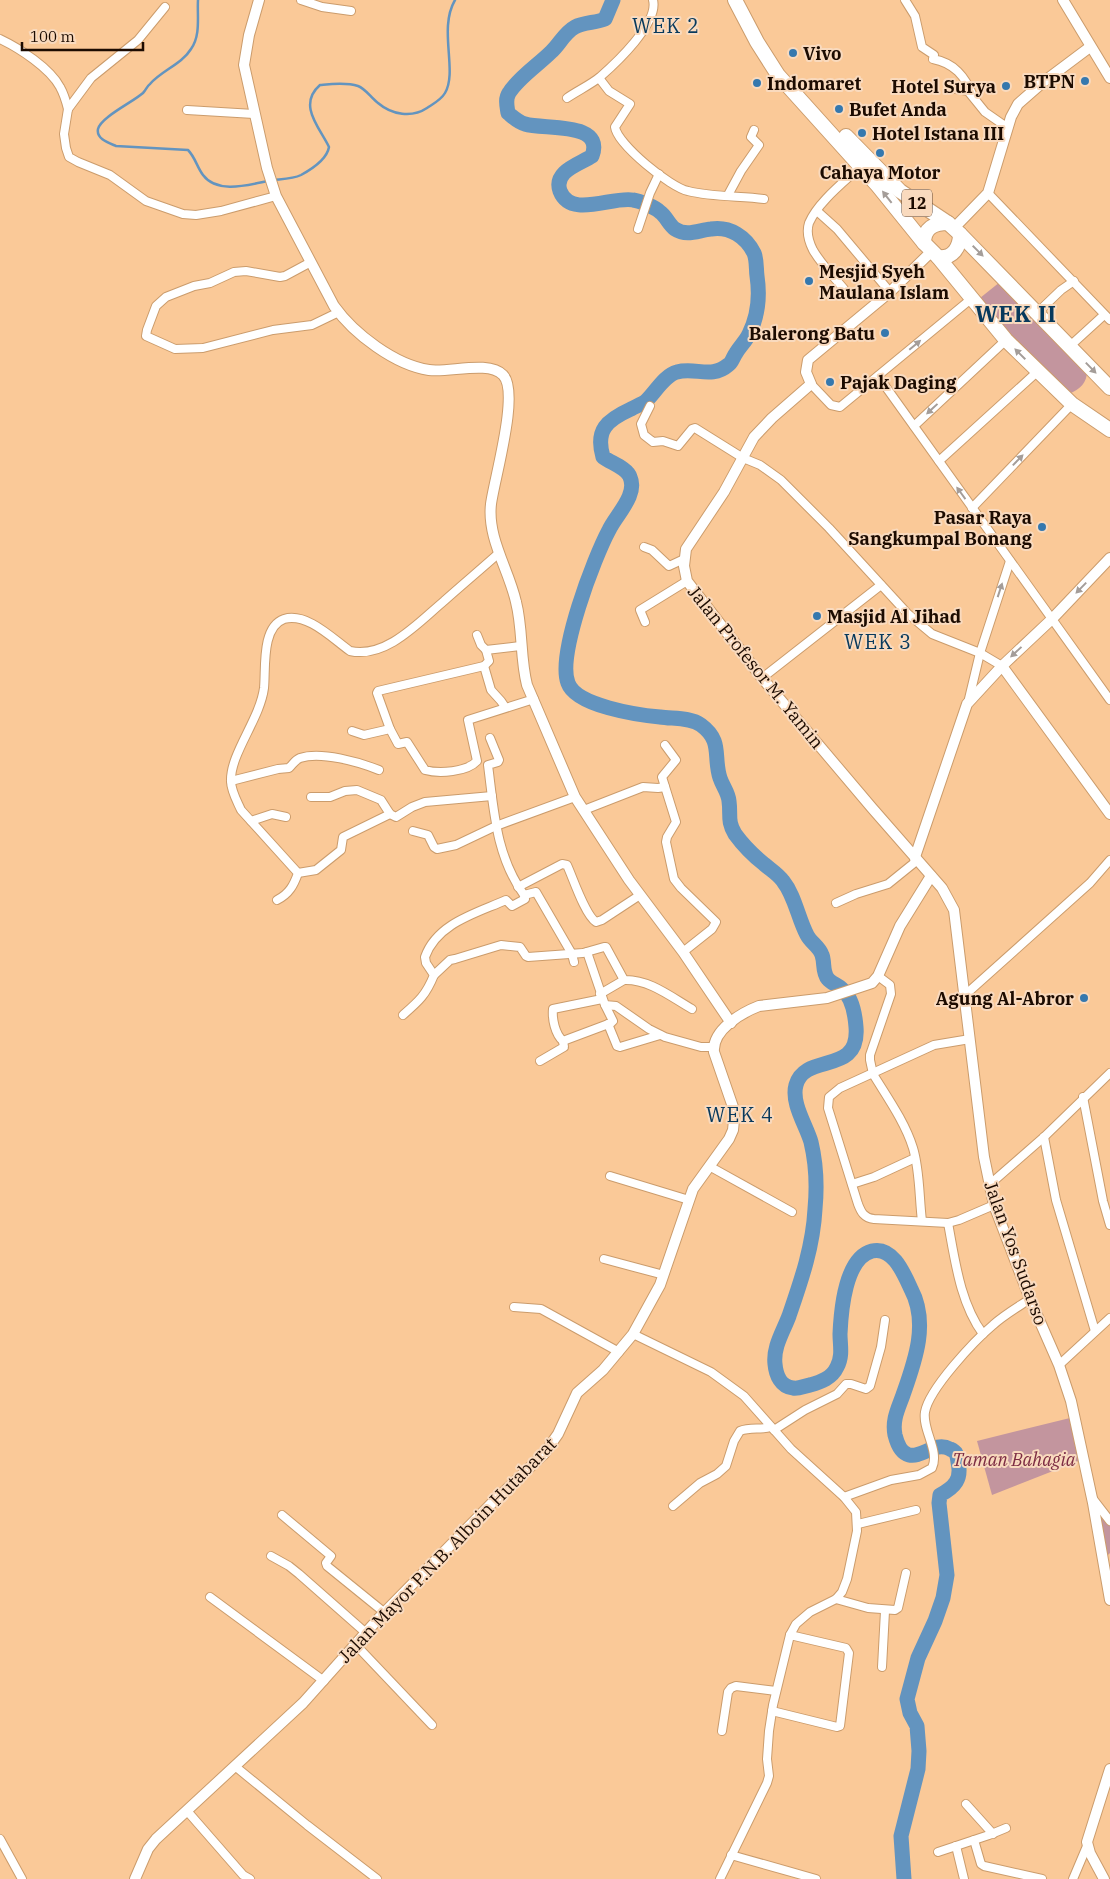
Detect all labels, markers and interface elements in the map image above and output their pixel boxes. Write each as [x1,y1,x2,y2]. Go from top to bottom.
district label: WEK 2 [632,12,700,39]
scale bar [22,20,144,52]
text: 100 m [30,27,75,46]
place label: Vivo [803,42,842,65]
marker: Vivo [787,47,799,59]
place label: BTPN [1023,70,1075,93]
place label: Indomaret [767,72,861,95]
place label: Hotel Surya [891,75,996,98]
marker: BTPN [1079,75,1091,87]
marker: Indomaret [751,77,763,89]
marker: Hotel Surya [1000,80,1012,92]
place label: Bufet Anda [849,98,947,121]
marker: Bufet Anda [833,103,845,115]
place label: Hotel Istana III [872,122,1004,145]
marker: Hotel Istana III [856,127,868,139]
marker: Cahaya Motor [874,147,886,159]
place label: Cahaya Motor [820,161,941,184]
road number: 12 [902,190,932,217]
one-way arrow [882,191,893,204]
one-way arrow [971,245,983,257]
place label: Mesjid Syeh Maulana Islam [819,260,950,304]
marker: Mesjid Syeh Maulana Islam [803,275,815,287]
district label: WEK II [975,299,1057,328]
place label: Balerong Batu [749,322,875,345]
marker: Balerong Batu [879,327,891,339]
one-way arrow [909,340,922,351]
one-way arrow [1014,348,1026,360]
one-way arrow [1085,361,1097,373]
place label: Pajak Daging [840,371,957,394]
marker: Pajak Daging [824,376,836,388]
one-way arrow [927,403,939,415]
one-way arrow [1012,455,1024,467]
one-way arrow [956,486,966,500]
place label: Pasar Raya Sangkumpal Bonang [848,506,1033,550]
marker: Pasar Raya Sangkumpal Bonang [1036,521,1048,533]
street label: Jalan Profesor M. Yamin [683,581,829,753]
one-way arrow [1075,582,1087,594]
one-way arrow [997,583,1005,598]
place label: Masjid Al Jihad [827,605,961,628]
marker: Masjid Al Jihad [811,610,823,622]
district label: WEK 3 [844,628,912,655]
one-way arrow [1011,646,1023,658]
place label: Agung Al-Abror [936,987,1074,1010]
marker: Agung Al-Abror [1078,992,1090,1004]
district label: WEK 4 [706,1101,774,1128]
street label: Jalan Yos Sudarso [979,1178,1053,1328]
street label: Jalan Mayor P.N.B. Alboin Hutabarat [333,1433,561,1667]
park label: Taman Bahagia [952,1448,1076,1471]

